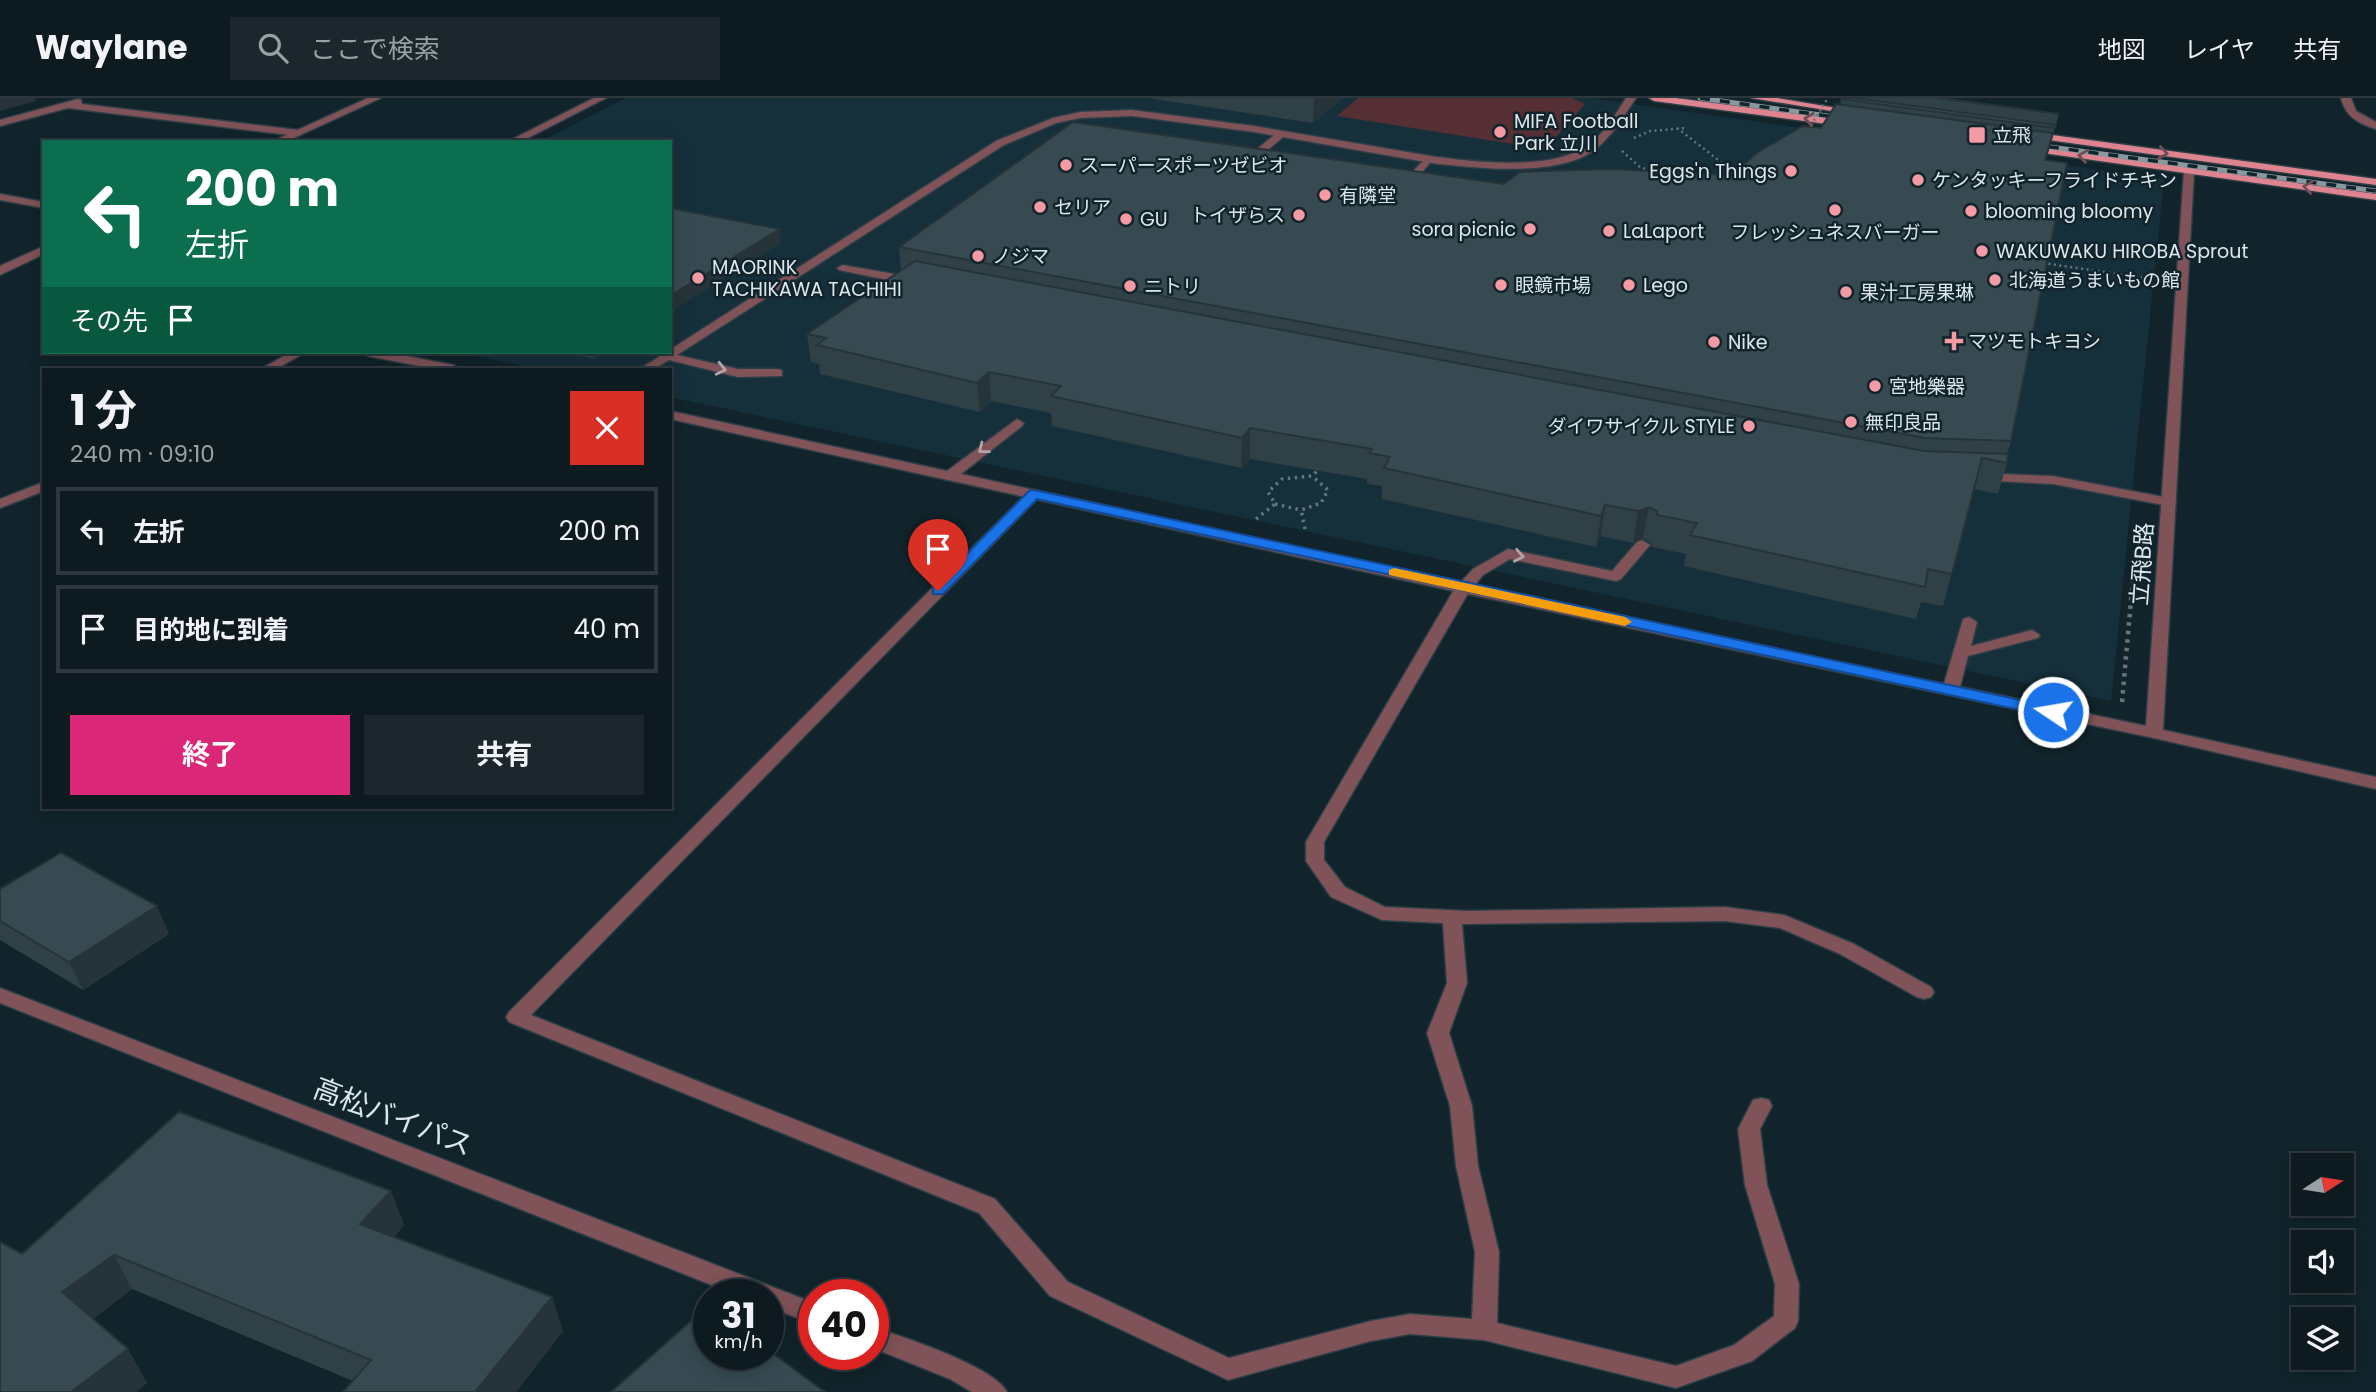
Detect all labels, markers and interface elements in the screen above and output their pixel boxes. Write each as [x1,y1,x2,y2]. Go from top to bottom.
search box [230,17,720,80]
text: Waylane [35,24,188,71]
icon: search [254,29,292,67]
text: ここで検索 [310,31,440,67]
text: 地図 [2098,33,2146,66]
text: レイヤ [2184,33,2255,66]
text: 共有 [2293,33,2341,66]
place label: MIFA Football Park 立川 [1514,108,1638,157]
one-way arrow [1803,112,1815,127]
place label: 立飛 [1993,122,2031,149]
marker: MIFA Football Park 立川 [1492,124,1508,140]
marker: 立飛 [1967,125,1987,145]
one-way arrow [2157,145,2169,160]
one-way arrow [2077,149,2089,164]
place label: スーパースポーツゼビオ [1080,152,1287,179]
text: 200 m [185,155,339,223]
marker: スーパースポーツゼビオ [1058,157,1074,173]
place label: Eggs'n Things [1649,158,1777,185]
marker: Eggs'n Things [1783,163,1799,179]
place label: ケンタッキーフライドチキン [1932,167,2177,194]
icon: left [70,168,161,259]
marker: ケンタッキーフライドチキン [1910,172,1926,188]
one-way arrow [2303,180,2314,195]
place label: 有隣堂 [1339,182,1396,209]
marker: 有隣堂 [1317,187,1333,203]
place label: セリア [1054,194,1111,221]
place label: blooming bloomy [1985,198,2154,225]
marker: セリア [1032,199,1048,215]
place label: トイザらス [1190,202,1285,229]
marker: フレッシュネスバーガー [1827,202,1843,218]
marker: blooming bloomy [1963,203,1979,219]
place label: GU [1140,206,1168,233]
marker: トイザらス [1291,207,1307,223]
marker: GU [1118,211,1134,227]
place label: sora picnic [1411,216,1516,243]
place label: LaLaport [1623,218,1704,245]
place label: フレッシュネスバーガー [1730,219,1940,246]
marker: sora picnic [1522,221,1538,237]
text: 左折 [185,222,249,267]
marker: LaLaport [1601,223,1617,239]
place label: WAKUWAKU HIROBA Sprout [1996,238,2248,265]
place label: ノジマ [992,243,1049,270]
marker: WAKUWAKU HIROBA Sprout [1974,243,1990,259]
marker: ノジマ [970,248,986,264]
place label: MAORINK TACHIKAWA TACHIHI [712,254,902,303]
place label: 北海道うまいもの館 [2009,267,2180,294]
marker: MAORINK TACHIKAWA TACHIHI [690,270,706,286]
place label: 眼鏡市場 [1515,272,1591,299]
place label: Lego [1643,272,1688,299]
marker: 北海道うまいもの館 [1987,272,2003,288]
place label: ニトリ [1144,273,1201,300]
marker: 眼鏡市場 [1493,277,1509,293]
marker: Lego [1621,277,1637,293]
marker: ニトリ [1122,278,1138,294]
place label: 果汁工房果琳 [1860,279,1974,306]
marker: 果汁工房果琳 [1838,284,1854,300]
icon: arrive [162,301,200,339]
text: その先 [70,303,148,339]
place label: マツモトキヨシ [1968,328,2101,355]
place label: Nike [1728,329,1768,356]
marker: マツモトキヨシ [1946,333,1962,349]
marker: Nike [1706,334,1722,350]
one-way arrow [715,361,727,376]
place label: 宮地樂器 [1889,373,1965,400]
marker: 宮地樂器 [1867,378,1883,394]
text: 1 分 [70,381,137,440]
button: close [570,391,644,465]
place label: 無印良品 [1865,409,1941,436]
place label: ダイワサイクル STYLE [1547,413,1735,440]
marker: 無印良品 [1843,414,1859,430]
marker: ダイワサイクル STYLE [1741,418,1757,434]
text: 240 m · 09:10 [70,438,215,470]
one-way arrow [979,441,991,454]
icon: left [74,512,112,550]
text: 200 m [559,513,640,549]
text: 左折 [133,514,185,550]
pin [908,519,968,591]
street label: 立飛B路 [2123,521,2161,607]
icon: arrive [919,530,957,568]
one-way arrow [1513,548,1525,563]
icon: arrive [74,610,112,648]
text: 40 m [574,611,640,647]
text: 目的地に到着 [133,612,289,648]
position arrow [2016,675,2090,749]
button: 終了 [70,715,350,795]
button: 共有 [364,715,644,795]
street label: 高松バイパス [308,1069,478,1165]
north arrow [2291,1153,2354,1216]
map controls [2291,1153,2354,1370]
button: sound [2291,1230,2354,1293]
speed limit sign: 40 [798,1279,889,1370]
text: 31 [721,1291,756,1340]
button: layers [2291,1307,2354,1370]
text: km/h [715,1329,762,1354]

